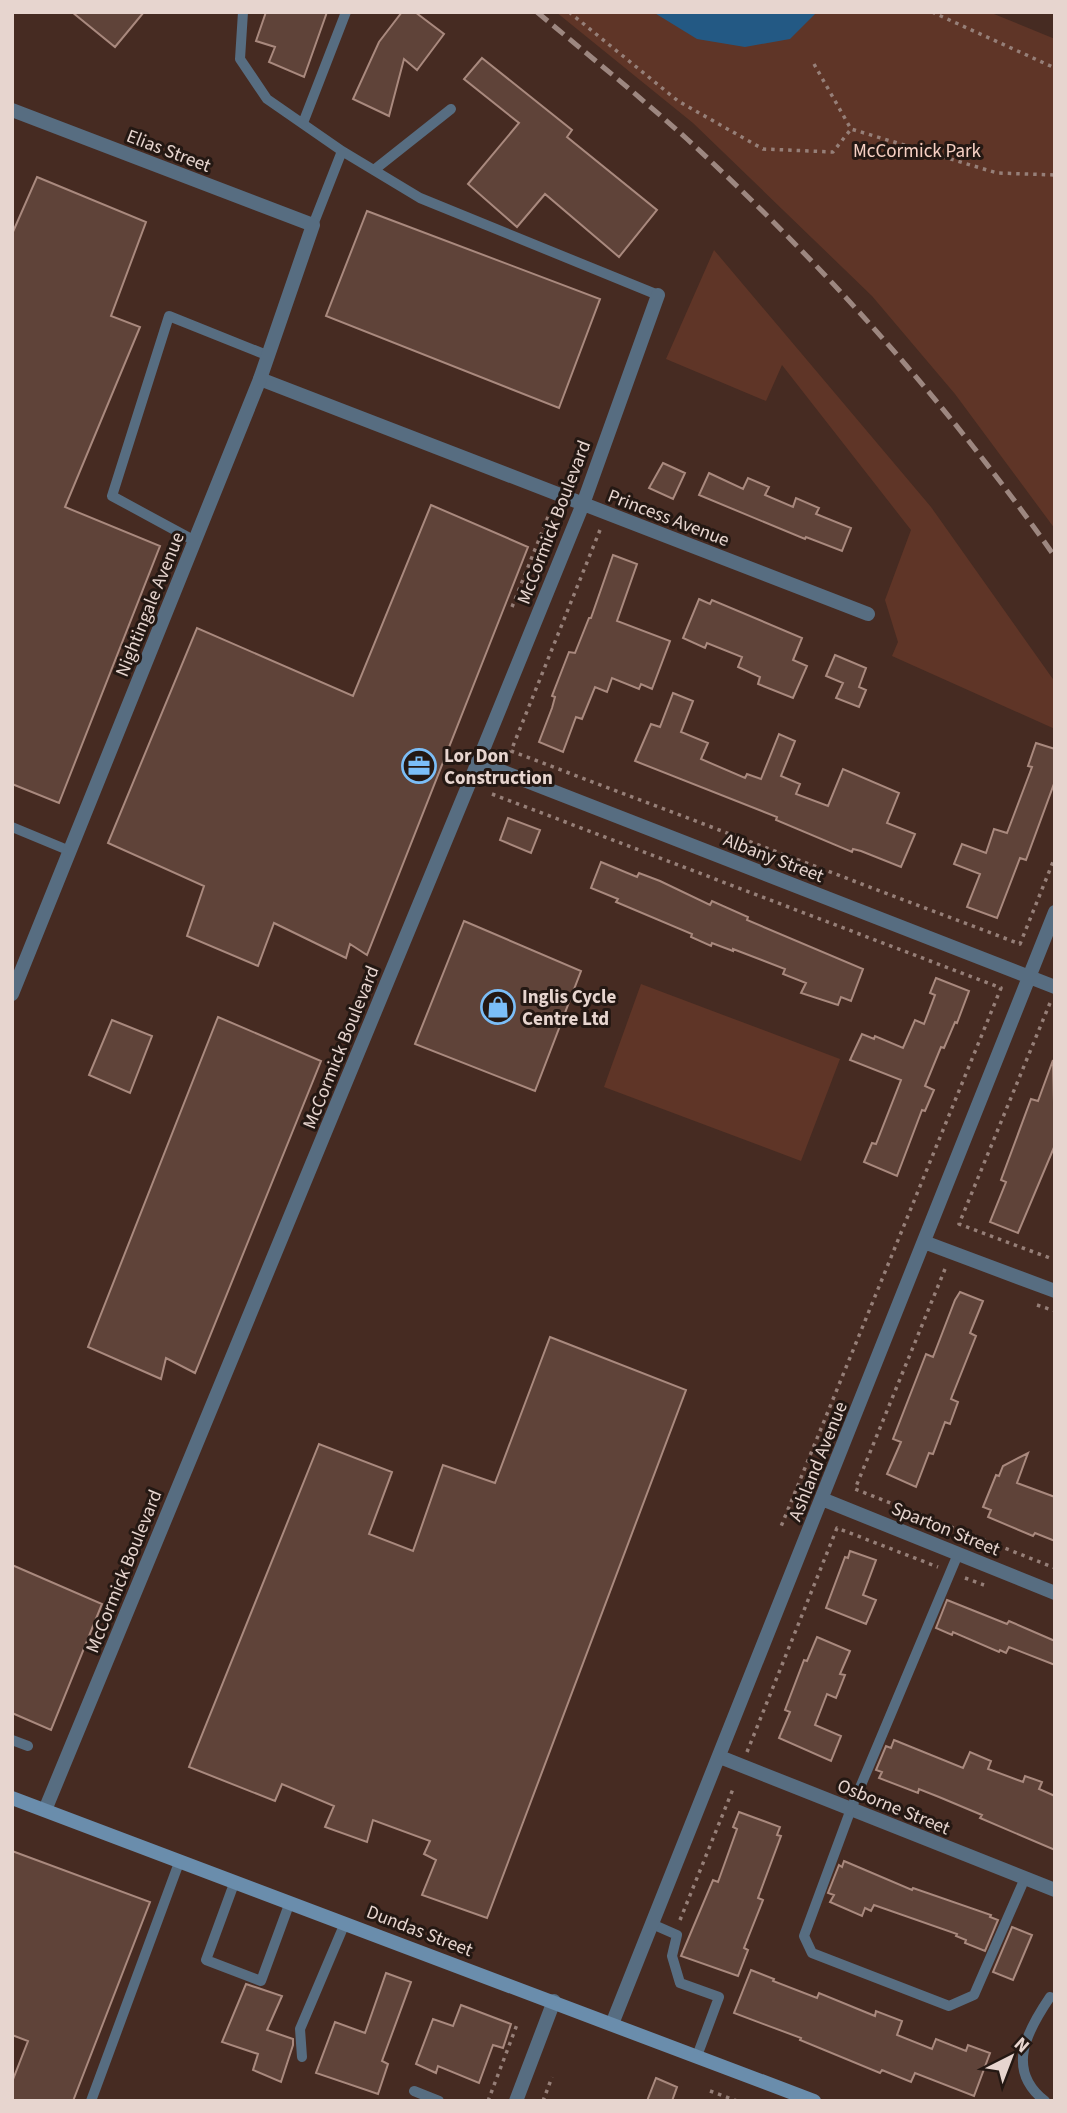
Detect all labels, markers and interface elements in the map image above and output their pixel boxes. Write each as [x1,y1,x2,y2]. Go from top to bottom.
street label: Elias Street [122,123,215,180]
park label: McCormick Park [853,138,982,165]
street label: McCormick Boulevard [511,437,598,608]
street label: Princess Avenue [604,483,733,554]
street label: Nightingale Avenue [109,528,192,681]
place label: Lor Don Construction [444,743,553,792]
office icon: Lor Don Construction [400,747,438,785]
street label: Albany Street [719,827,828,890]
street label: McCormick Boulevard [296,962,386,1133]
place label: Inglis Cycle Centre Ltd [522,984,616,1033]
shop icon: Inglis Cycle Centre Ltd [479,988,517,1026]
street label: Ashland Avenue [782,1398,855,1525]
street label: McCormick Boulevard [79,1486,169,1657]
street label: Sparton Street [887,1495,1004,1564]
street label: Osborne Street [833,1773,954,1842]
street label: Dundas Street [362,1899,477,1964]
north arrow [976,2022,1046,2092]
text: N [1008,2031,1035,2060]

